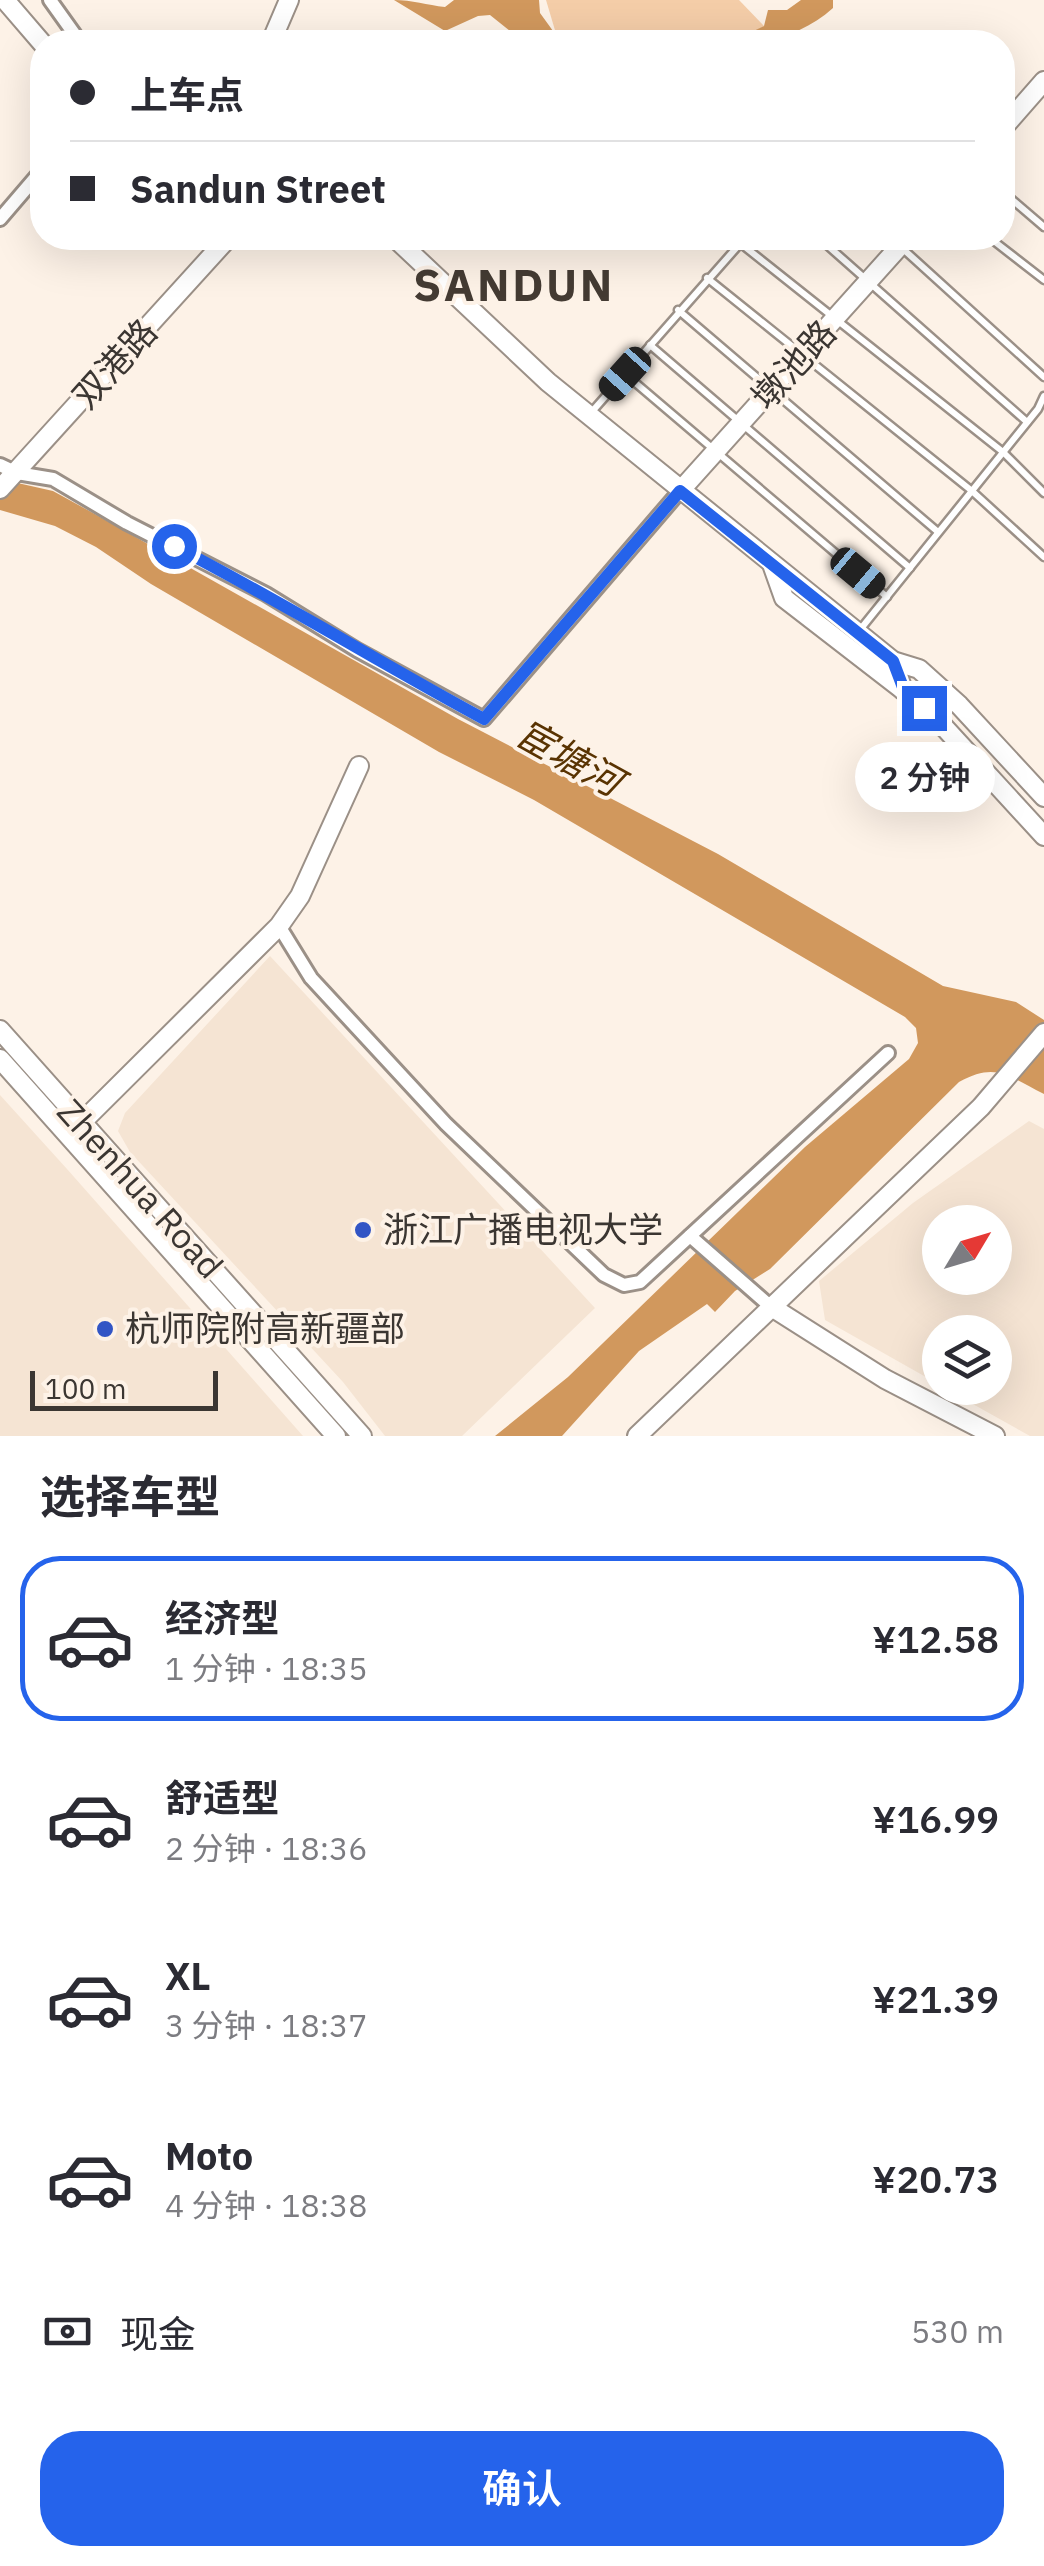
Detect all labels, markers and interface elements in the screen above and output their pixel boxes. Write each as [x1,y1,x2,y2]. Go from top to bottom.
text: 上车点 [130,70,244,119]
text: Sandun Street [130,164,386,213]
district label: SANDUN [413,255,615,313]
street label: 双港路 [62,309,166,418]
street label: 墩池路 [741,310,845,419]
car [594,342,656,406]
route start [152,524,197,569]
car [825,542,891,604]
route end [902,686,947,731]
water label: 宦塘河 [508,708,638,809]
callout: 2 分钟 [854,743,994,813]
text: 2 分钟 [880,756,970,798]
street label: Zhenhua Road [48,1089,234,1288]
north arrow [922,1205,1012,1295]
map controls [922,1205,1012,1405]
place label: 浙江广播电视大学 [383,1206,663,1252]
marker: 浙江广播电视大学 [352,1219,374,1241]
place label: 杭师院附高新疆部 [125,1305,405,1351]
button: layers [922,1315,1012,1405]
marker: 杭师院附高新疆部 [94,1318,116,1340]
scale bar [30,1366,218,1411]
text: 100 m [45,1370,126,1407]
text: 选择车型 [40,1467,220,1525]
text: 经济型 [165,1593,279,1642]
icon: car [45,1594,135,1684]
text: ¥12.58 [872,1614,999,1663]
text: 1 分钟 · 18:35 [165,1647,367,1689]
text: 舒适型 [165,1773,279,1822]
icon: car [45,1774,135,1864]
text: ¥16.99 [872,1794,999,1843]
text: 2 分钟 · 18:36 [165,1827,367,1869]
text: XL [165,1951,211,2000]
icon: car [45,1954,135,2044]
text: ¥21.39 [872,1974,999,2023]
text: 3 分钟 · 18:37 [165,2004,367,2046]
text: Moto [165,2131,253,2180]
icon: car [45,2134,135,2224]
text: ¥20.73 [872,2154,999,2203]
text: 4 分钟 · 18:38 [165,2184,367,2226]
icon: cash [40,2304,95,2359]
text: 现金 [120,2309,196,2358]
text: 530 m [911,2310,1004,2352]
button: 确认 [40,2431,1004,2546]

